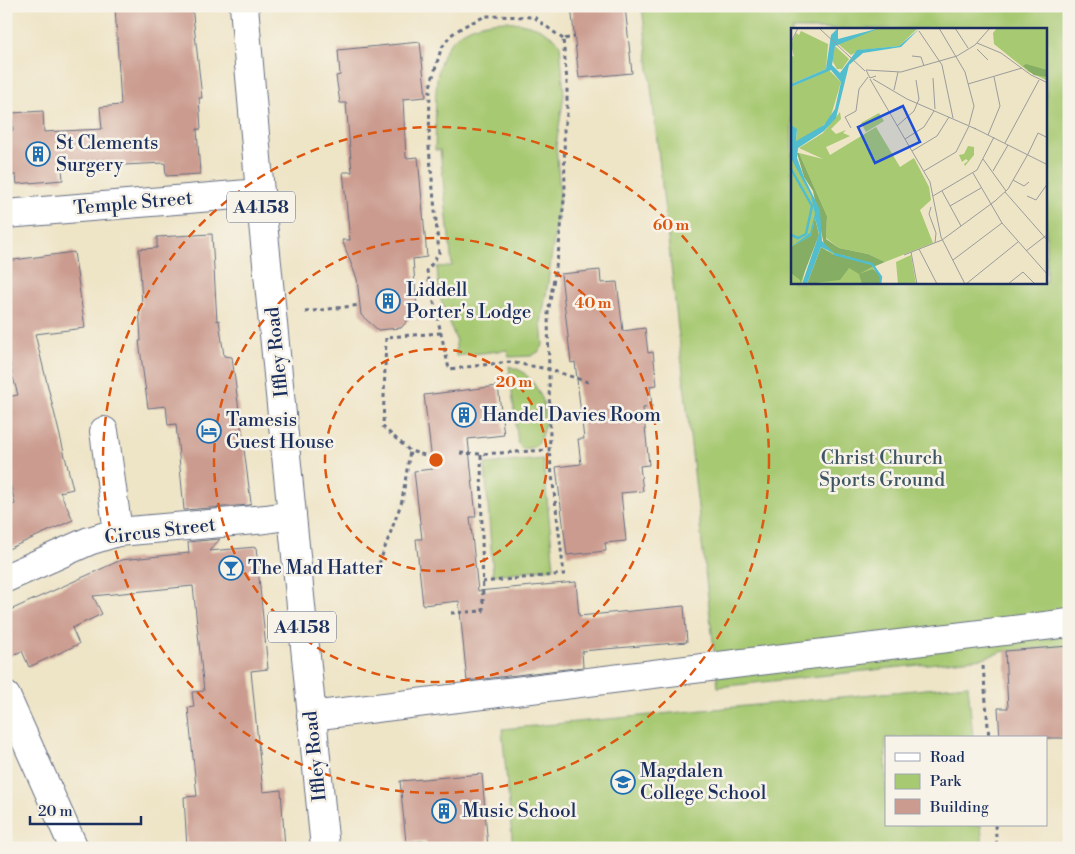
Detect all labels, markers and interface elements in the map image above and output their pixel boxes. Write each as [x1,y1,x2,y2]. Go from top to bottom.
inset map [791,28,1048,284]
place label: St Clements Surgery [56,131,158,177]
building icon: St Clements Surgery [25,141,51,167]
street label: Temple Street [72,186,194,220]
road number: A4158 [227,192,295,222]
text: 60 m [653,216,690,235]
place label: Liddell Porter's Lodge [406,278,531,324]
building icon: Liddell Porter's Lodge [375,288,401,314]
text: 40 m [574,294,612,313]
street label: Iffley Road [260,305,294,398]
text: 20 m [496,373,533,392]
building icon: Handel Davies Room [451,402,477,428]
place label: Handel Davies Room [482,403,661,427]
place label: Tamesis Guest House [226,408,334,454]
hotel icon: Tamesis Guest House [196,418,222,444]
park label: Christ Church Sports Ground [819,446,945,492]
centre of rings [427,451,445,469]
street label: Circus Street [103,512,217,550]
bar icon: The Mad Hatter [218,555,244,581]
place label: The Mad Hatter [248,556,383,580]
road number: A4158 [268,612,336,642]
street label: Iffley Road [298,709,332,802]
legend [885,736,1048,826]
text: Road [930,748,965,767]
place label: Magdalen College School [640,759,767,805]
school or university icon: Magdalen College School [610,769,636,795]
text: Park [930,772,962,791]
scale bar [30,794,141,826]
building icon: Music School [431,798,457,824]
text: Building [929,798,989,817]
place label: Music School [462,799,577,823]
text: 20 m [38,802,73,821]

